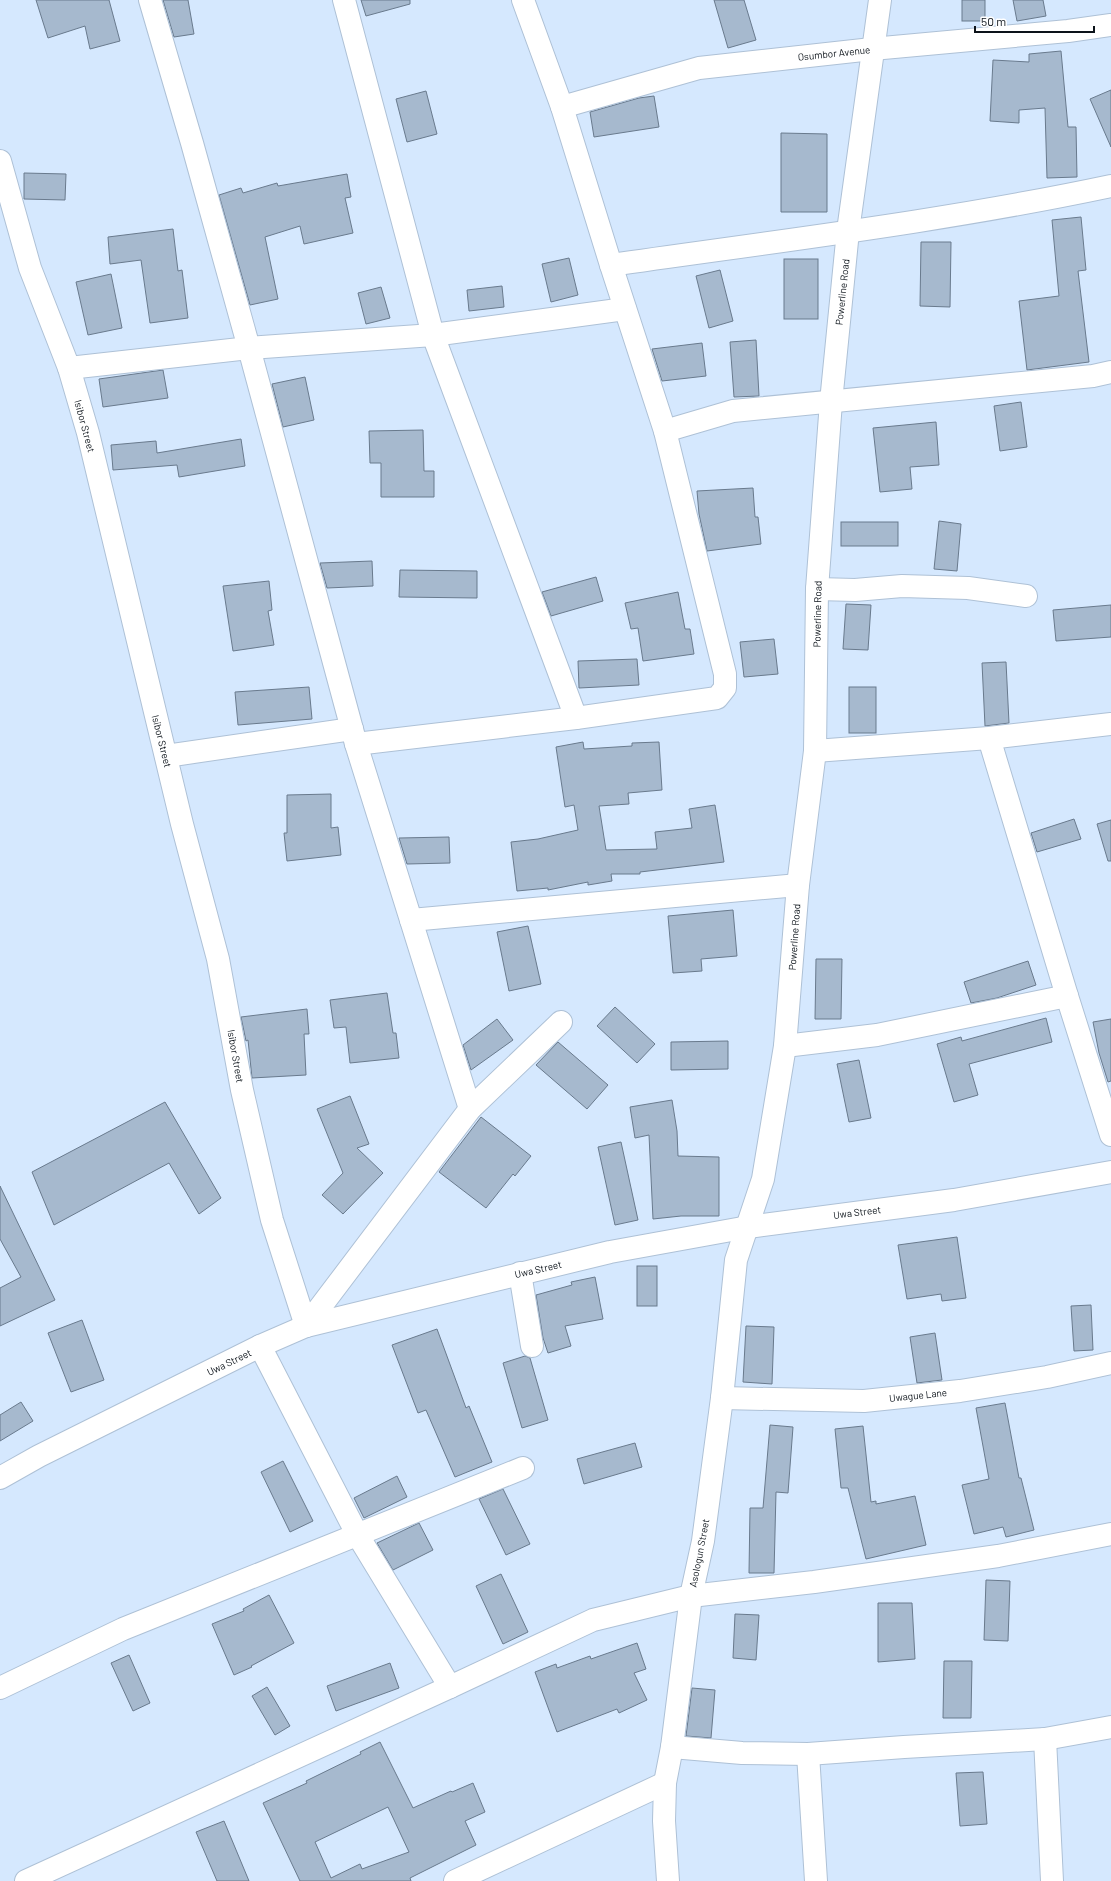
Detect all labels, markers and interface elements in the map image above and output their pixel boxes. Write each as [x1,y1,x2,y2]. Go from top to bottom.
scale bar [975,8,1094,34]
text: 50 m [981,14,1006,28]
street label: Osumbor Avenue [797,43,871,63]
street label: Powerline Road [833,258,851,326]
street label: Isibor Street [72,398,98,454]
street label: Powerline Road [810,581,824,647]
street label: Isibor Street [150,713,174,769]
street label: Powerline Road [786,903,802,971]
street label: Isibor Street [225,1028,247,1084]
street label: Uwa Street [832,1203,882,1221]
street label: Uwa Street [513,1258,563,1280]
street label: Uwa Street [205,1346,254,1378]
street label: Uwague Lane [888,1386,948,1404]
street label: Asologun Street [686,1517,712,1588]

